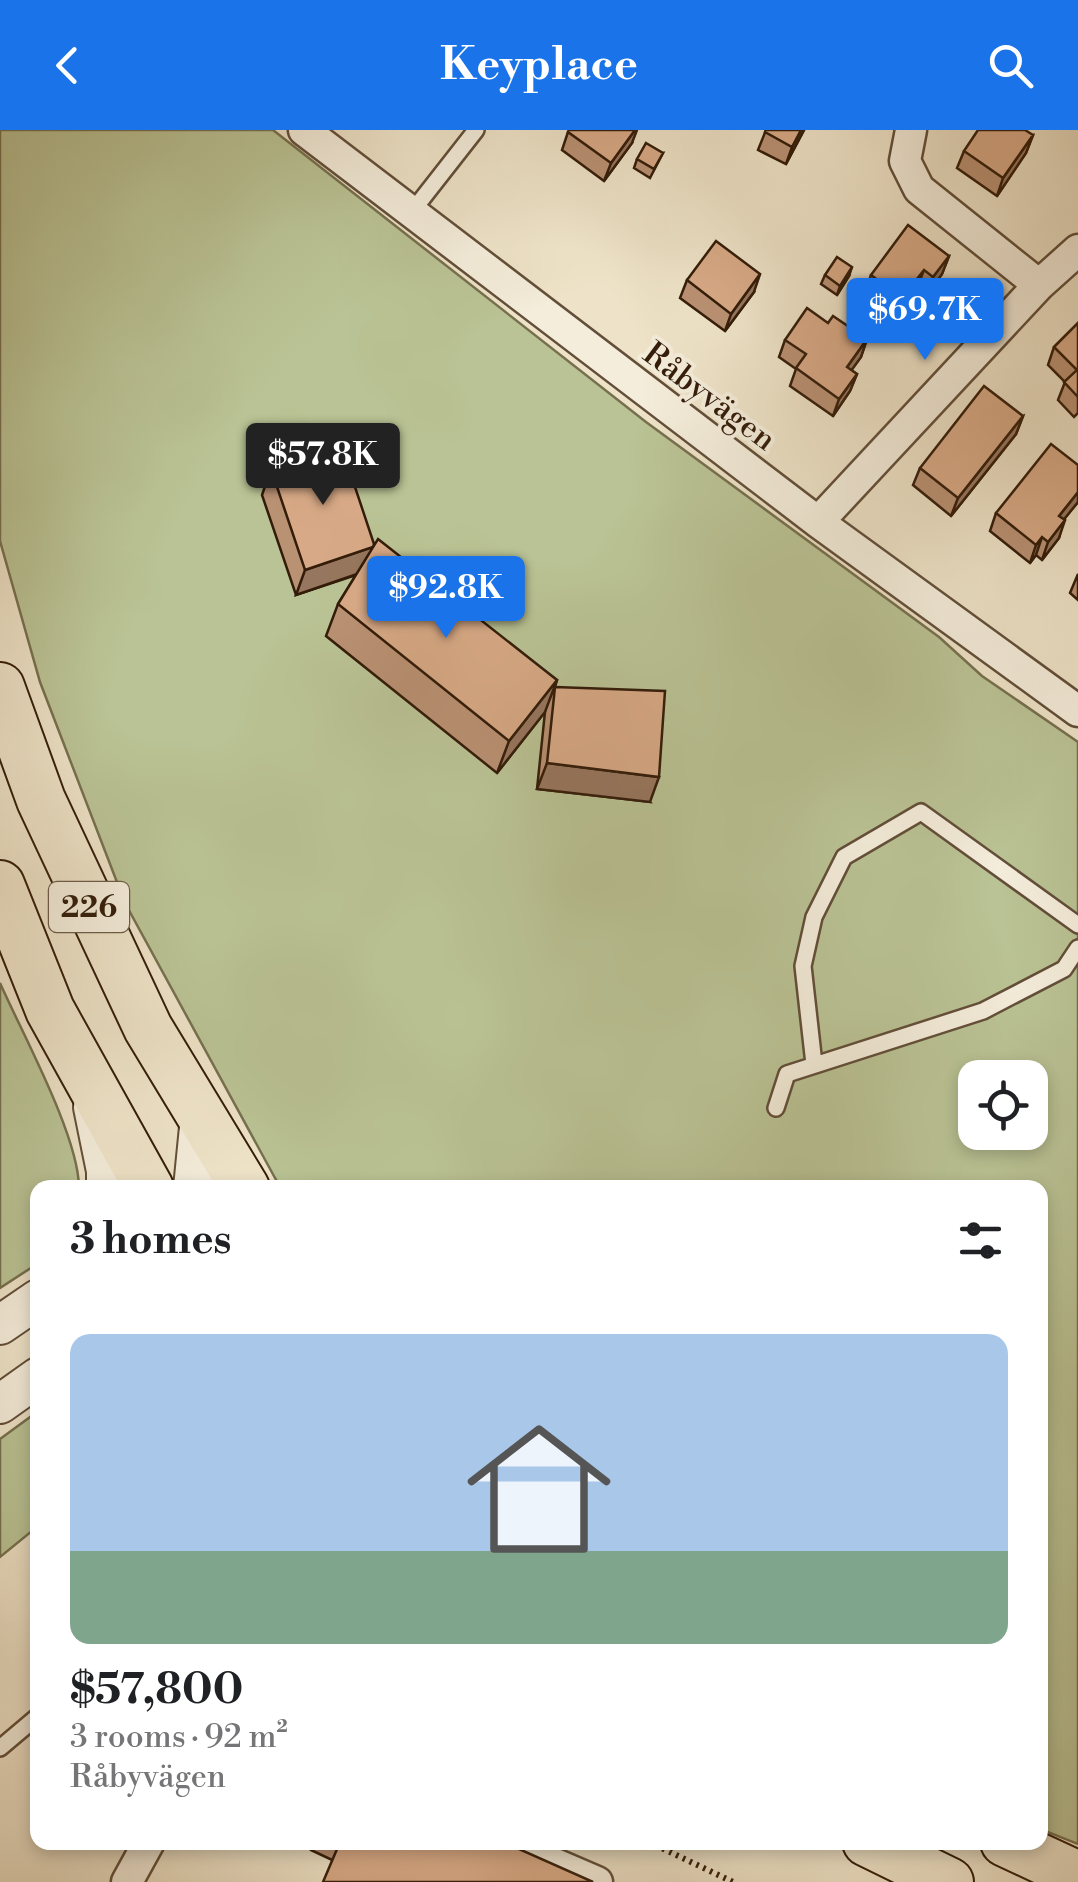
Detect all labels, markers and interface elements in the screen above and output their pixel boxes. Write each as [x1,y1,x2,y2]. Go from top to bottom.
text: Keyplace [440,37,638,94]
icon: back [40,38,95,93]
icon: search [983,38,1038,93]
pin: $69.7K [844,278,1006,363]
text: $69.7K [869,290,981,330]
street label: Råbyvägen [635,334,784,460]
pin: $57.8K [242,423,404,508]
text: $57.8K [268,435,378,475]
pin: $92.8K [365,556,527,641]
text: $92.8K [389,568,503,608]
road number: 226 [49,882,129,932]
map controls [958,1060,1048,1150]
button: locate [958,1060,1048,1150]
icon: filters [953,1213,1008,1268]
text: 3 homes [70,1214,232,1267]
icon: home [449,1399,629,1579]
text: $57,800 [70,1664,243,1717]
text: 3 rooms · 92 m² [70,1717,288,1757]
text: Råbyvägen [70,1757,226,1797]

